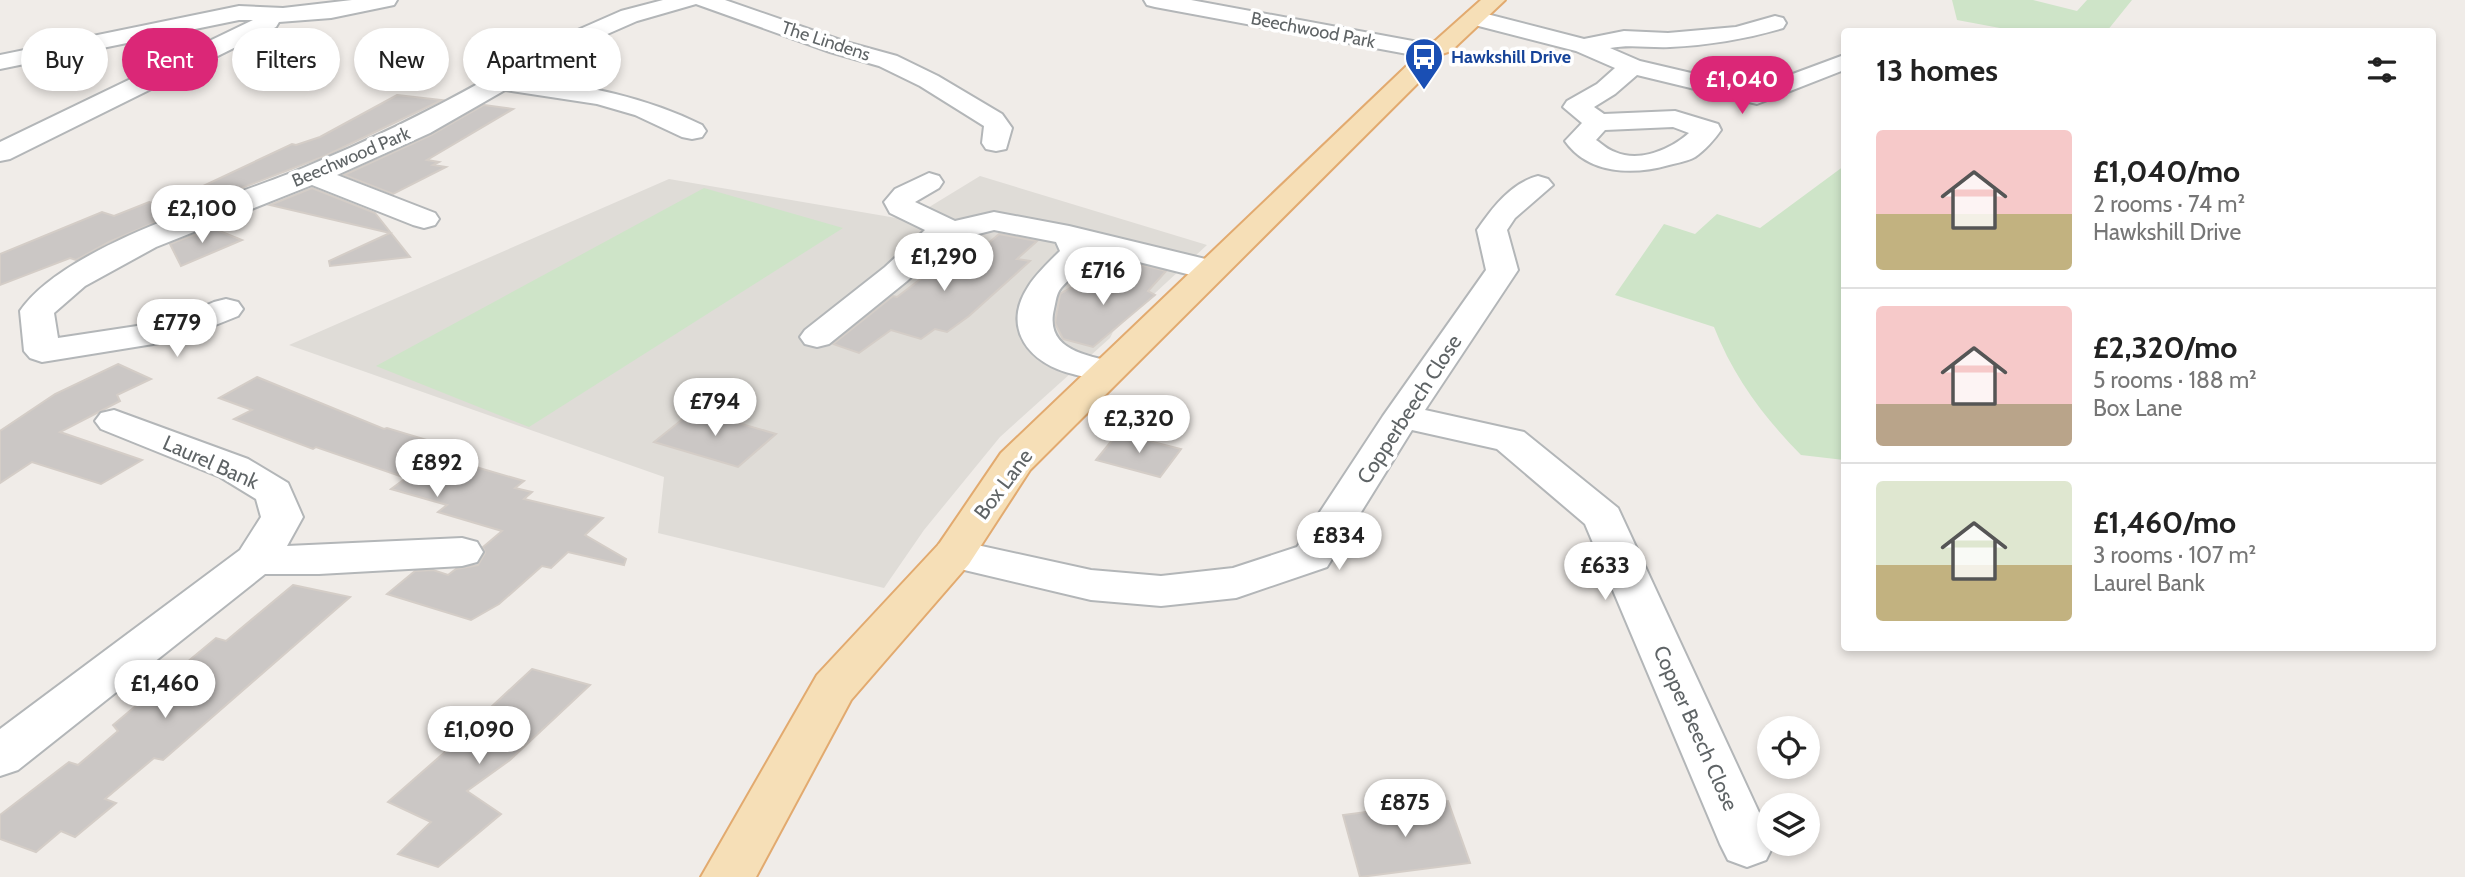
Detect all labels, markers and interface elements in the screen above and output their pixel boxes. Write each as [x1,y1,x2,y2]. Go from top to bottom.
street label: Beechwood Park [1249,7,1378,53]
street label: The Lindens [779,16,873,66]
chip: Buy [21,28,108,91]
chip: Rent [122,28,218,91]
chip: Filters [232,28,340,91]
chip: New [354,28,449,91]
chip: Apartment [463,28,621,91]
bus stop icon: Hawkshill Drive [1403,36,1445,91]
place label: Hawkshill Drive [1451,46,1571,68]
icon: filters [2363,51,2401,89]
text: 13 homes [1876,52,1998,89]
pin: £1,040 [1685,57,1799,116]
text: £1,040 [1706,65,1778,93]
street label: Beechwood Park [289,122,414,192]
text: £1,040/mo [2093,153,2240,190]
icon: home [1932,158,2016,242]
pin: £2,100 [145,186,259,245]
text: 2 rooms · 74 m² [2093,190,2245,218]
text: £2,100 [167,194,237,222]
text: Hawkshill Drive [2093,218,2241,246]
pin: £1,290 [887,233,1001,293]
text: £1,290 [910,242,978,270]
pin: £716 [1062,247,1144,307]
text: £716 [1080,256,1126,284]
pin: £779 [136,300,218,359]
text: £779 [153,308,201,336]
text: £2,320/mo [2093,329,2237,366]
street label: Copperbeech Close [1352,330,1467,488]
icon: home [1932,334,2016,418]
text: 5 rooms · 188 m² [2093,366,2257,394]
pin: £794 [674,378,756,438]
text: £794 [690,387,740,415]
text: Box Lane [2093,394,2182,422]
pin: £2,320 [1082,396,1196,455]
text: £2,320 [1104,404,1174,432]
street label: Laurel Bank [159,430,263,494]
pin: £892 [396,440,478,499]
street label: Box Lane [969,444,1038,524]
text: £892 [412,448,462,476]
text: £1,460/mo [2093,504,2236,541]
icon: home [1932,509,2016,593]
pin: £834 [1298,512,1380,572]
text: £834 [1313,521,1365,549]
text: 3 rooms · 107 m² [2093,541,2256,569]
pin: £633 [1564,542,1646,602]
text: £633 [1580,551,1630,579]
text: Laurel Bank [2093,569,2205,597]
street label: Copper Beech Close [1648,642,1744,815]
pin: £1,460 [108,660,222,720]
text: £1,460 [130,669,200,697]
pin: £1,090 [422,706,536,766]
text: £1,090 [444,715,514,743]
map controls [1757,716,1820,856]
button: locate [1757,716,1820,779]
pin: £875 [1364,780,1446,839]
text: £875 [1380,788,1430,816]
button: layers [1757,793,1820,856]

